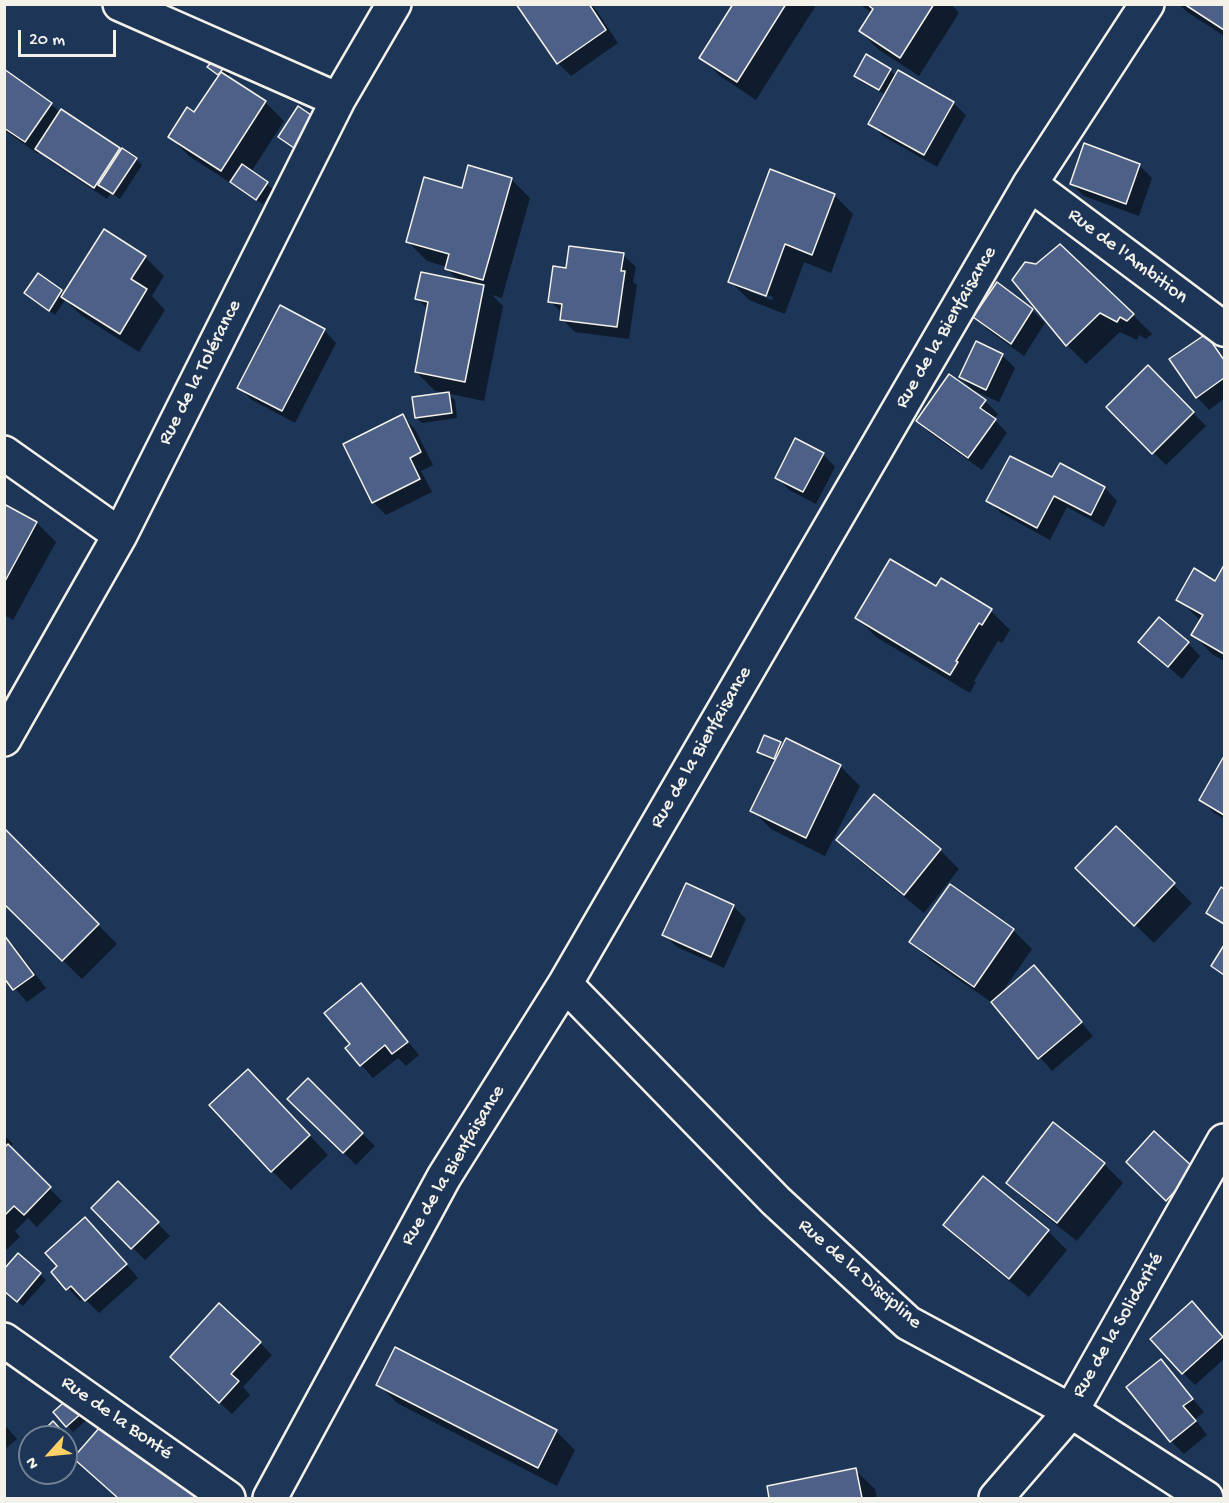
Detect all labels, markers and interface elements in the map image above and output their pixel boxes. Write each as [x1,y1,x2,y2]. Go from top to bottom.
scale bar [21,18,118,56]
text: 20 m [29,30,65,51]
street label: Rue de l'Ambition [1062,204,1192,310]
street label: Rue de la Bienfaisance [891,243,1003,413]
street label: Rue de la Tolérance [154,296,248,450]
street label: Rue de la Bienfaisance [646,663,758,833]
street label: Rue de la Bienfaisance [397,1081,511,1251]
street label: Rue de la Discipline [792,1215,926,1335]
street label: Rue de la Solidarité [1068,1249,1170,1403]
street label: Rue de la Bonté [56,1372,176,1466]
north arrow [18,1425,78,1485]
text: N [22,1454,44,1471]

